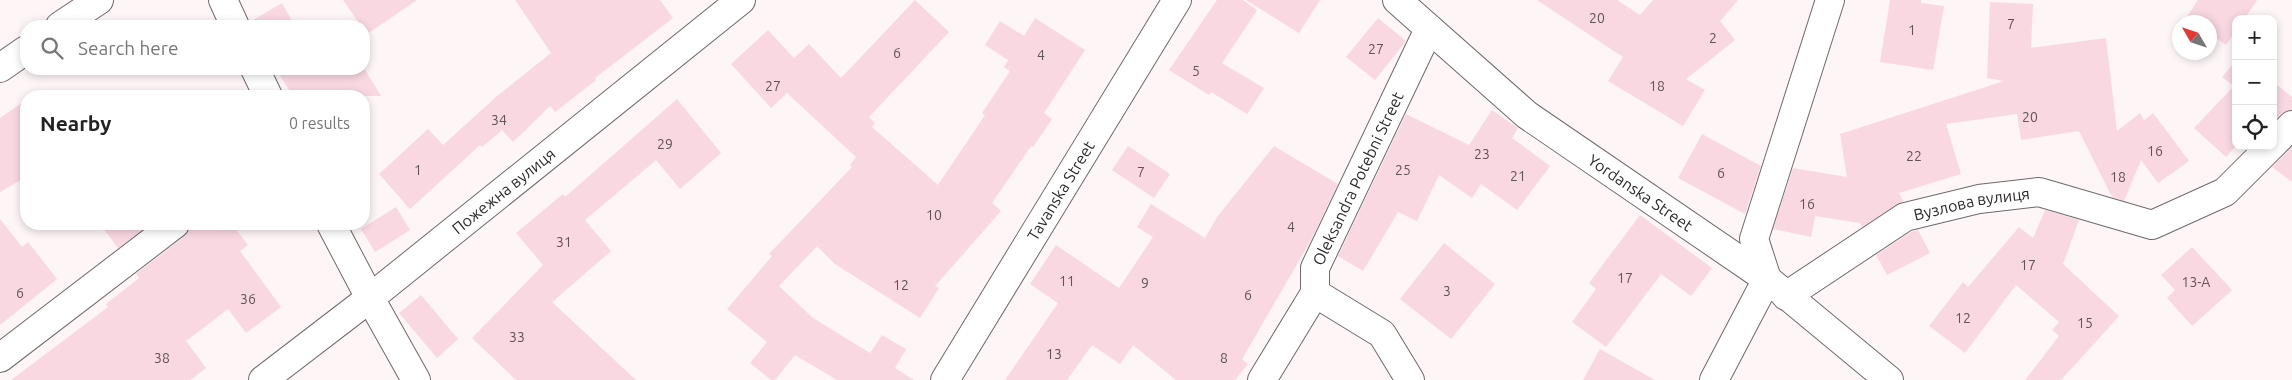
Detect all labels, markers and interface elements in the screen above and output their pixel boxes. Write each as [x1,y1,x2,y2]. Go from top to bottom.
house number: 20 [1589,10,1605,26]
north arrow [2172,15,2217,60]
map controls [2232,15,2277,150]
button: + [2232,15,2277,60]
house number: 7 [2007,16,2015,32]
search box [20,20,370,75]
house number: 1 [1908,22,1916,38]
house number: 2 [1709,30,1717,46]
icon: search [38,34,66,62]
text: Search here [78,37,178,59]
house number: 27 [1368,41,1384,57]
house number: 6 [893,45,901,61]
house number: 4 [1037,47,1045,63]
button: − [2232,60,2277,105]
house number: 5 [1192,63,1200,79]
house number: 27 [765,78,781,94]
house number: 18 [1649,78,1665,94]
street label: Oleksandra Potebni Street [1309,88,1407,268]
button: locate [2232,105,2277,150]
house number: 20 [2022,109,2038,125]
text: Nearby [40,111,111,135]
house number: 34 [491,112,507,128]
text: 0 results [289,114,350,132]
house number: 29 [657,136,673,152]
street label: Tavanska Street [1023,137,1098,244]
house number: 16 [2147,143,2163,159]
street label: Пожежна вулиця [448,144,559,238]
house number: 23 [1474,146,1490,162]
house number: 22 [1906,148,1922,164]
street label: Yordanska Street [1585,151,1697,235]
house number: 1 [414,162,422,178]
house number: 25 [1395,162,1411,178]
house number: 7 [1137,164,1145,180]
house number: 6 [1717,165,1725,181]
house number: 21 [1510,168,1526,184]
house number: 18 [2110,169,2126,185]
street label: Вузлова вулиця [1912,184,2031,224]
house number: 16 [1799,196,1815,212]
house number: 10 [926,207,942,223]
house number: 4 [1287,219,1295,235]
house number: 31 [556,234,572,250]
house number: 17 [2020,257,2036,273]
house number: 17 [1617,270,1633,286]
house number: 11 [1059,273,1075,289]
house number: 13-А [2182,274,2210,290]
house number: 9 [1141,275,1149,291]
house number: 12 [893,277,909,293]
house number: 3 [1443,283,1451,299]
house number: 6 [16,285,24,301]
house number: 6 [1244,287,1252,303]
house number: 36 [240,291,256,307]
house number: 12 [1955,310,1971,326]
house number: 15 [2077,315,2093,331]
house number: 33 [509,329,525,345]
house number: 13 [1046,346,1062,362]
house number: 38 [154,350,170,366]
house number: 8 [1220,350,1228,366]

